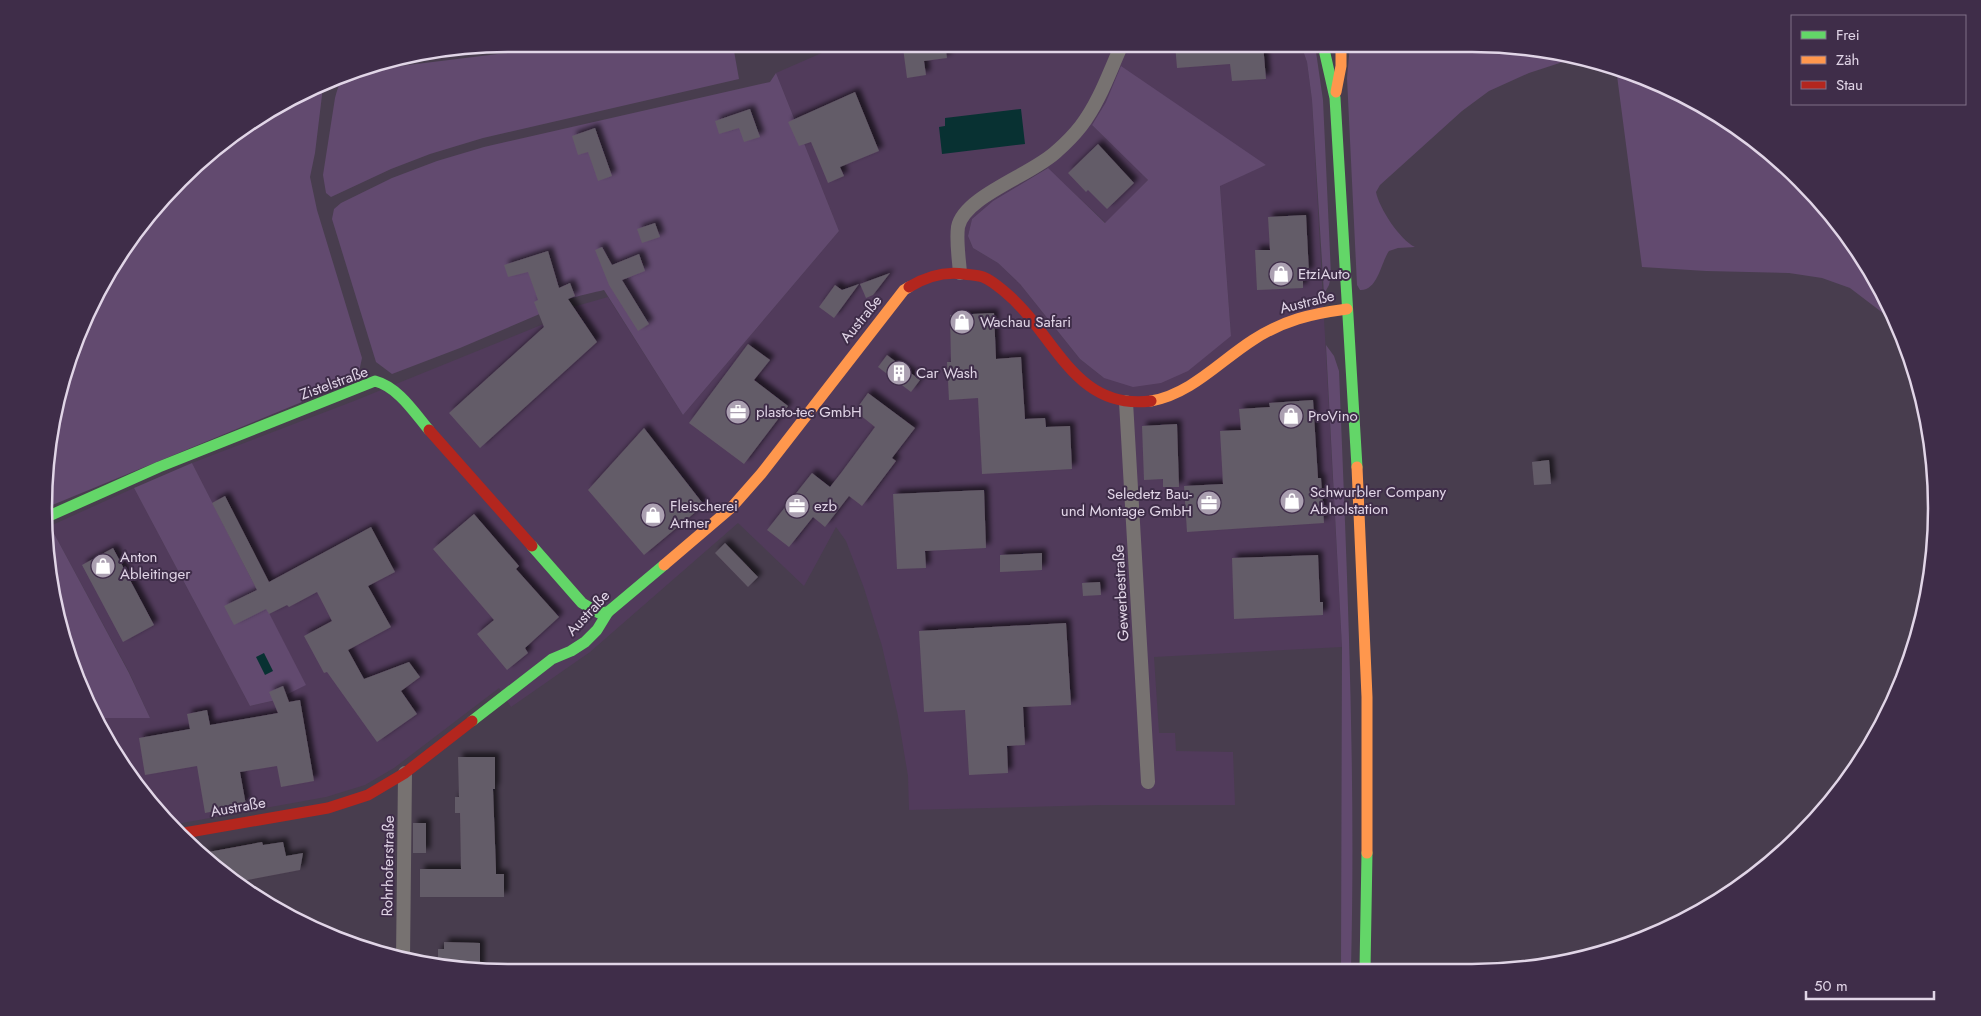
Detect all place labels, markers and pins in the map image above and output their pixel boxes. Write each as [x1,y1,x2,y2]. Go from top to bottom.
shop icon: EtziAuto [1268,261,1294,287]
place label: EtziAuto [1298,263,1350,285]
shop icon: Wachau Safari [949,309,975,335]
place label: Wachau Safari [980,311,1071,333]
building icon: Car Wash [886,360,912,386]
place label: Car Wash [916,362,978,384]
office icon: plasto-tec GmbH [725,399,751,425]
place label: plasto-tec GmbH [756,401,862,423]
shop icon: ProVino [1278,403,1304,429]
place label: ProVino [1308,405,1358,427]
place label: Schwurbler Company Abholstation [1310,481,1447,520]
place label: Seledetz Bau- und Montage GmbH [1061,483,1193,522]
shop icon: Schwurbler Company Abholstation [1279,488,1305,514]
office icon: Seledetz Bau- und Montage GmbH [1196,490,1222,516]
office icon: ezb [784,493,810,519]
place label: Fleischerei Artner [670,495,738,534]
place label: ezb [814,495,837,517]
shop icon: Fleischerei Artner [640,502,666,528]
place label: Anton Ableitinger [120,546,191,585]
shop icon: Anton Ableitinger [90,553,116,579]

